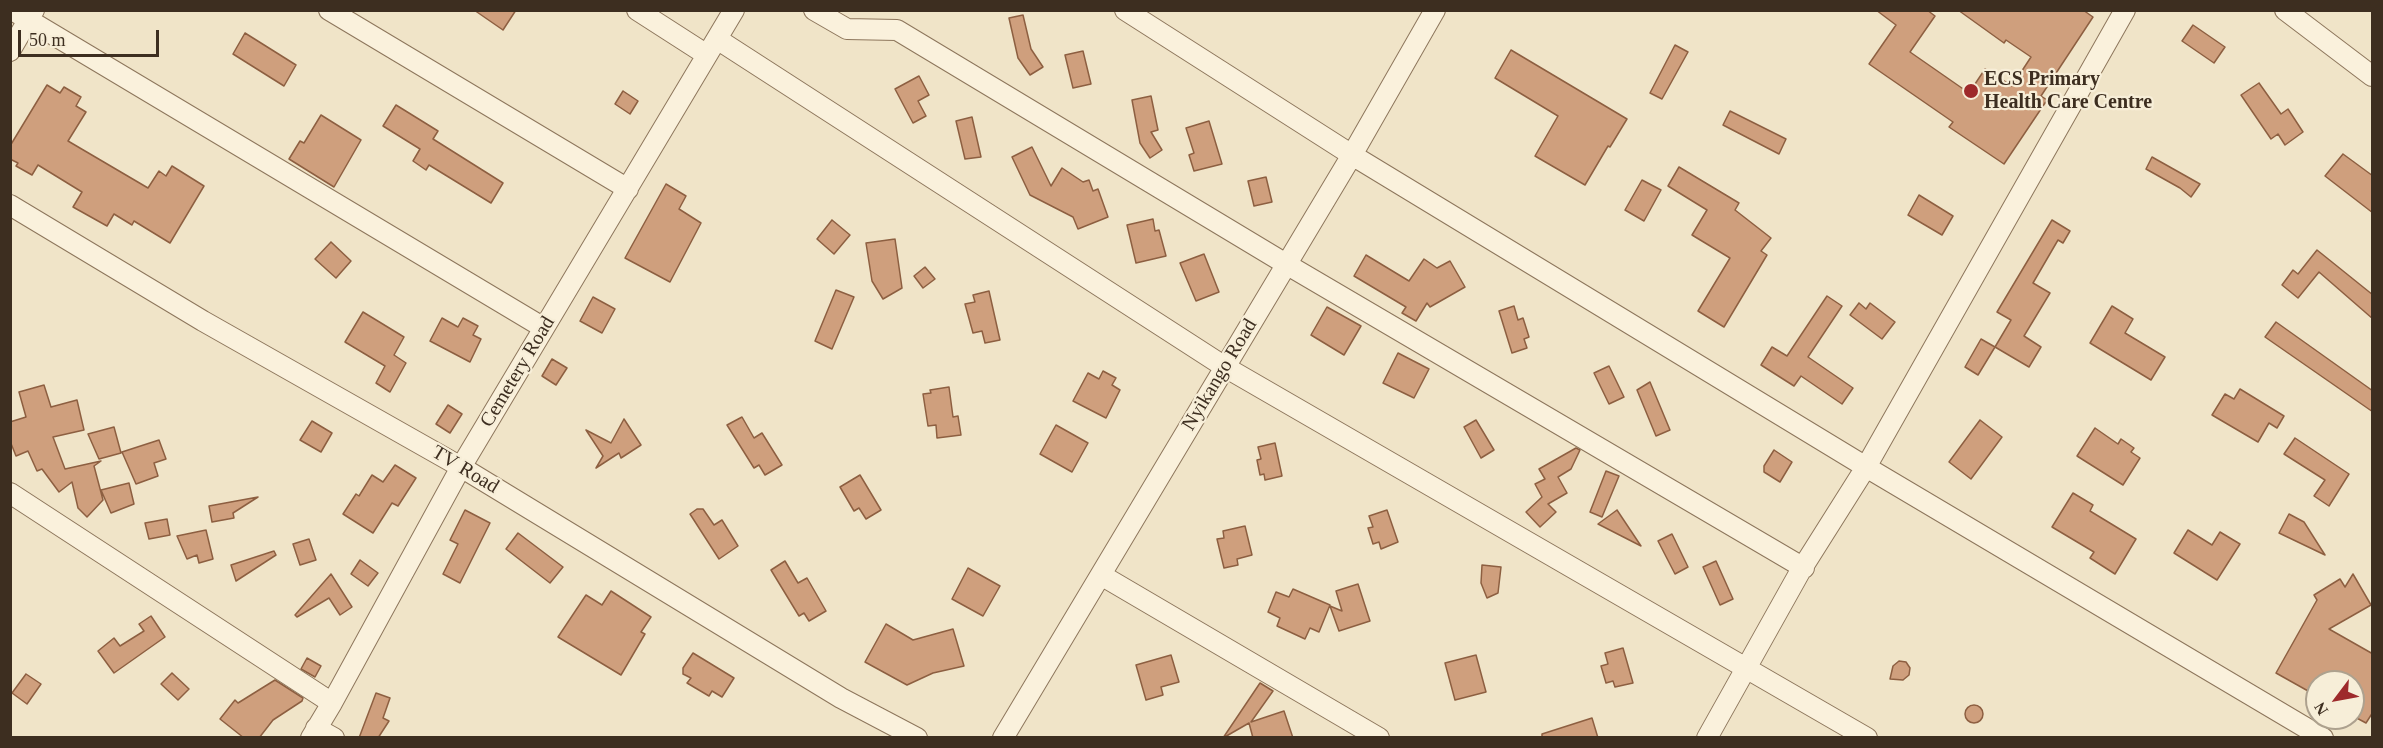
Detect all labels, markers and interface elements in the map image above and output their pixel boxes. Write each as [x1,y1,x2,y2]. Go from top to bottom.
scale bar [21,18,162,56]
text: 50 m [29,30,66,50]
place label: ECS Primary Health Care Centre [1984,68,2152,115]
marker: ECS Primary Health Care Centre [1962,82,1980,100]
street label: Cemetery Road [476,312,560,432]
street label: Nyikango Road [1177,315,1263,435]
street label: TV Road [427,441,503,499]
north arrow [2305,670,2365,730]
text: N [2311,699,2331,718]

